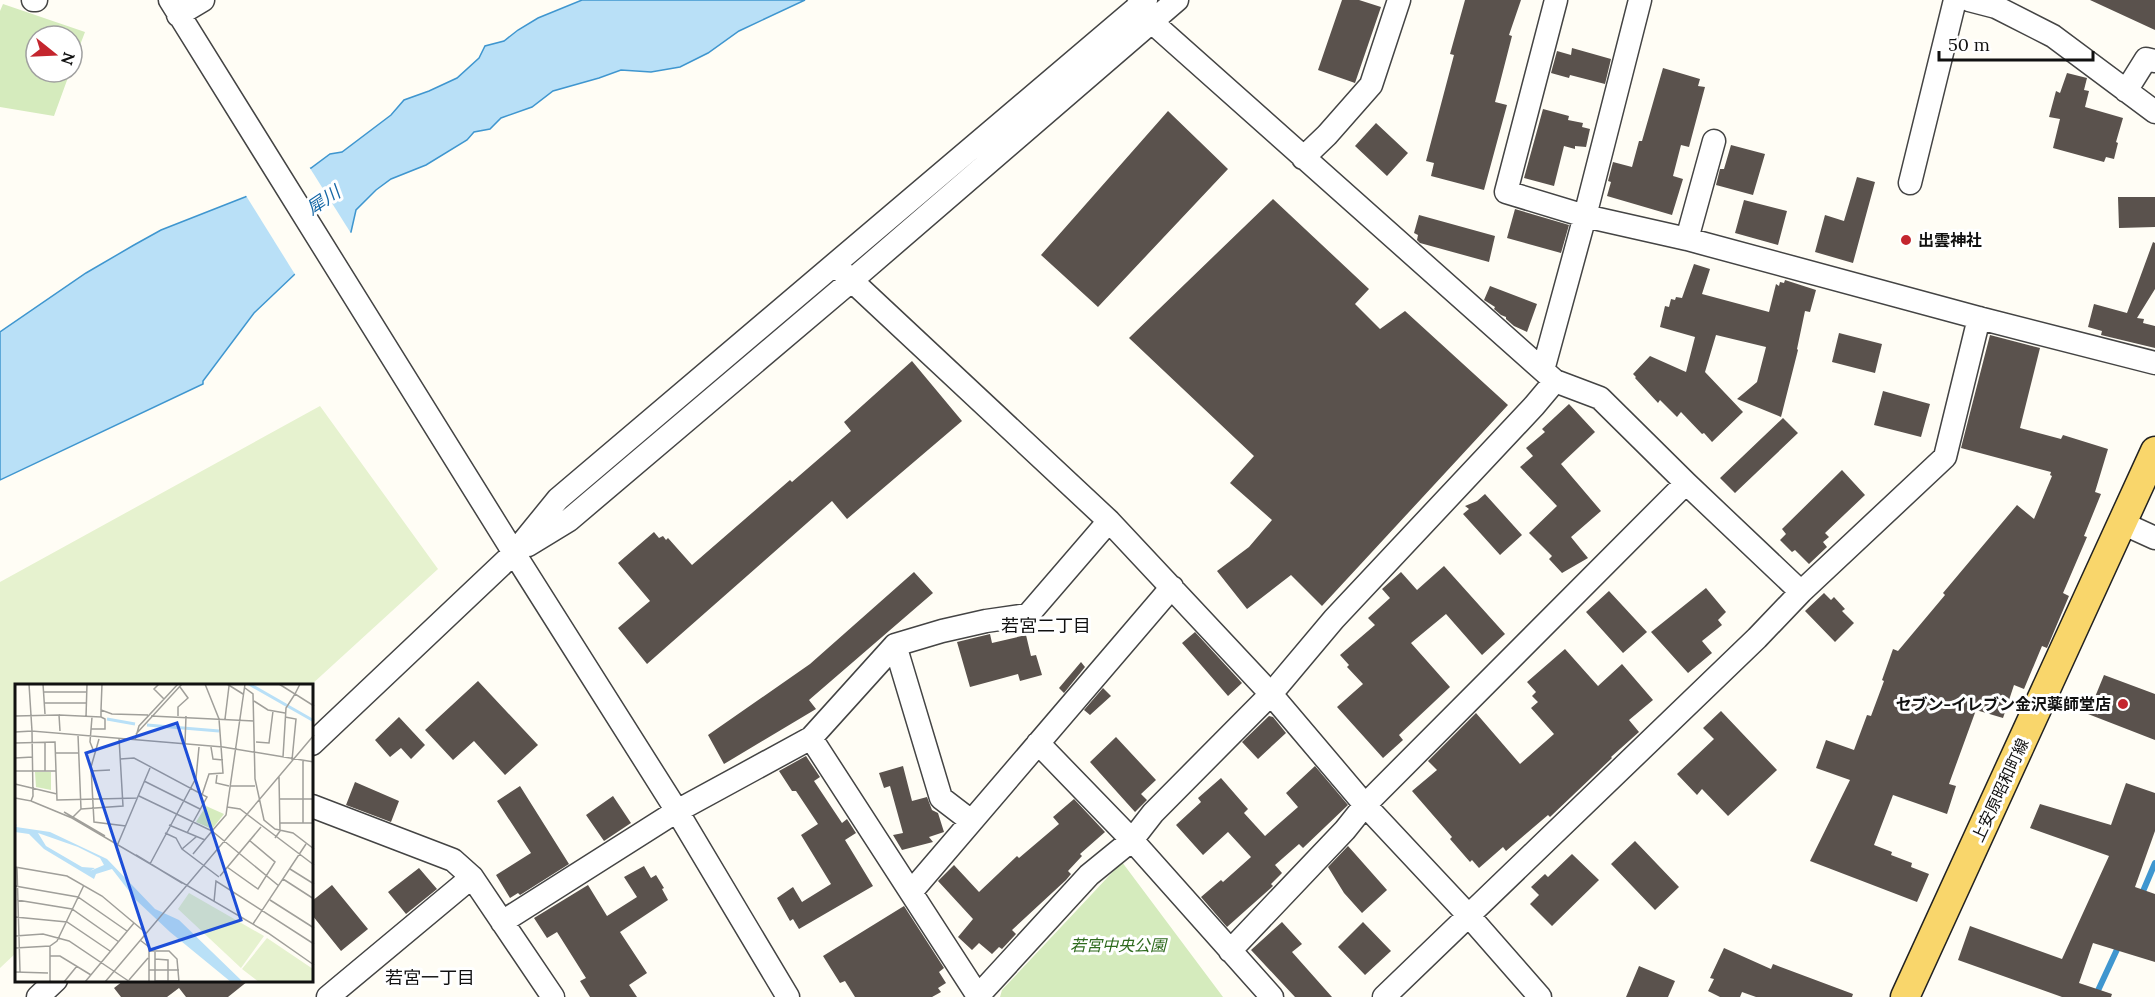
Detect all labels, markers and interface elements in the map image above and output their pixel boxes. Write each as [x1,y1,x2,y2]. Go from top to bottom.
north arrow [24,24,84,84]
scale bar [1939,24,2094,62]
text: 50 m [1948,33,1990,56]
text: N [57,50,80,68]
water label: 犀川 [302,179,346,220]
place label: 出雲神社 [1918,230,1982,250]
marker: 出雲神社 [1899,233,1913,247]
district label: 若宮二丁目 [1001,614,1091,637]
inset map [15,684,314,982]
place label: セブン-イレブン金沢薬師堂店 [1895,694,2111,714]
marker: セブン-イレブン金沢薬師堂店 [2116,697,2130,711]
street label: 上安原昭和町線 [1967,735,2033,845]
park label: 若宮中央公園 [1070,935,1168,955]
district label: 若宮一丁目 [385,966,475,989]

